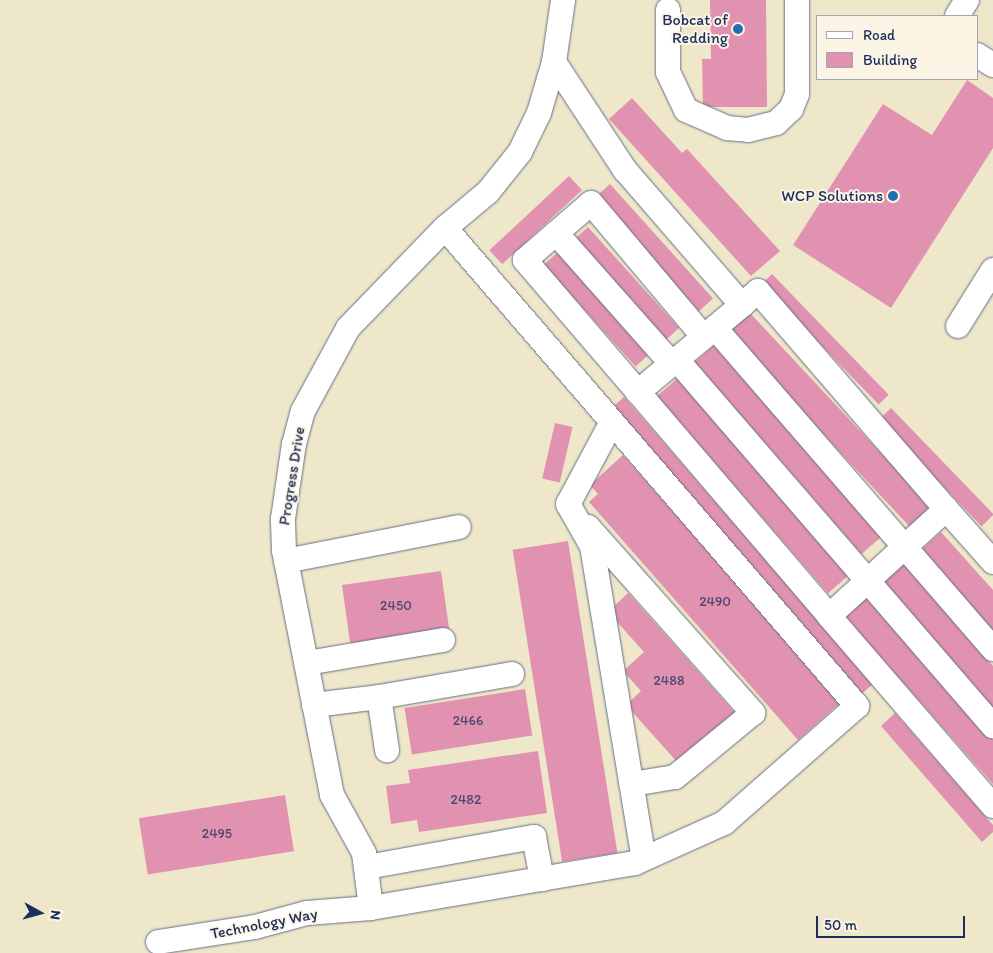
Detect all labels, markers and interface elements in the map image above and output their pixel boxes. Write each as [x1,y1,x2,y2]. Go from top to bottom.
place label: Bobcat of Redding [662,10,728,48]
legend [816,15,978,80]
marker: Bobcat of Redding [732,23,744,35]
text: Road [863,26,895,44]
text: Building [863,51,917,69]
place label: WCP Solutions [781,186,883,206]
marker: WCP Solutions [887,190,899,202]
street label: Progress Drive [275,425,309,527]
house number: 2490 [699,594,731,610]
house number: 2450 [380,598,412,614]
house number: 2488 [653,673,685,689]
house number: 2466 [453,713,483,729]
house number: 2482 [451,792,481,808]
house number: 2495 [202,826,232,842]
north arrow [15,888,65,938]
street label: Technology Way [209,904,319,944]
scale bar [818,906,967,938]
text: N [46,909,64,921]
text: 50 m [824,916,857,934]

